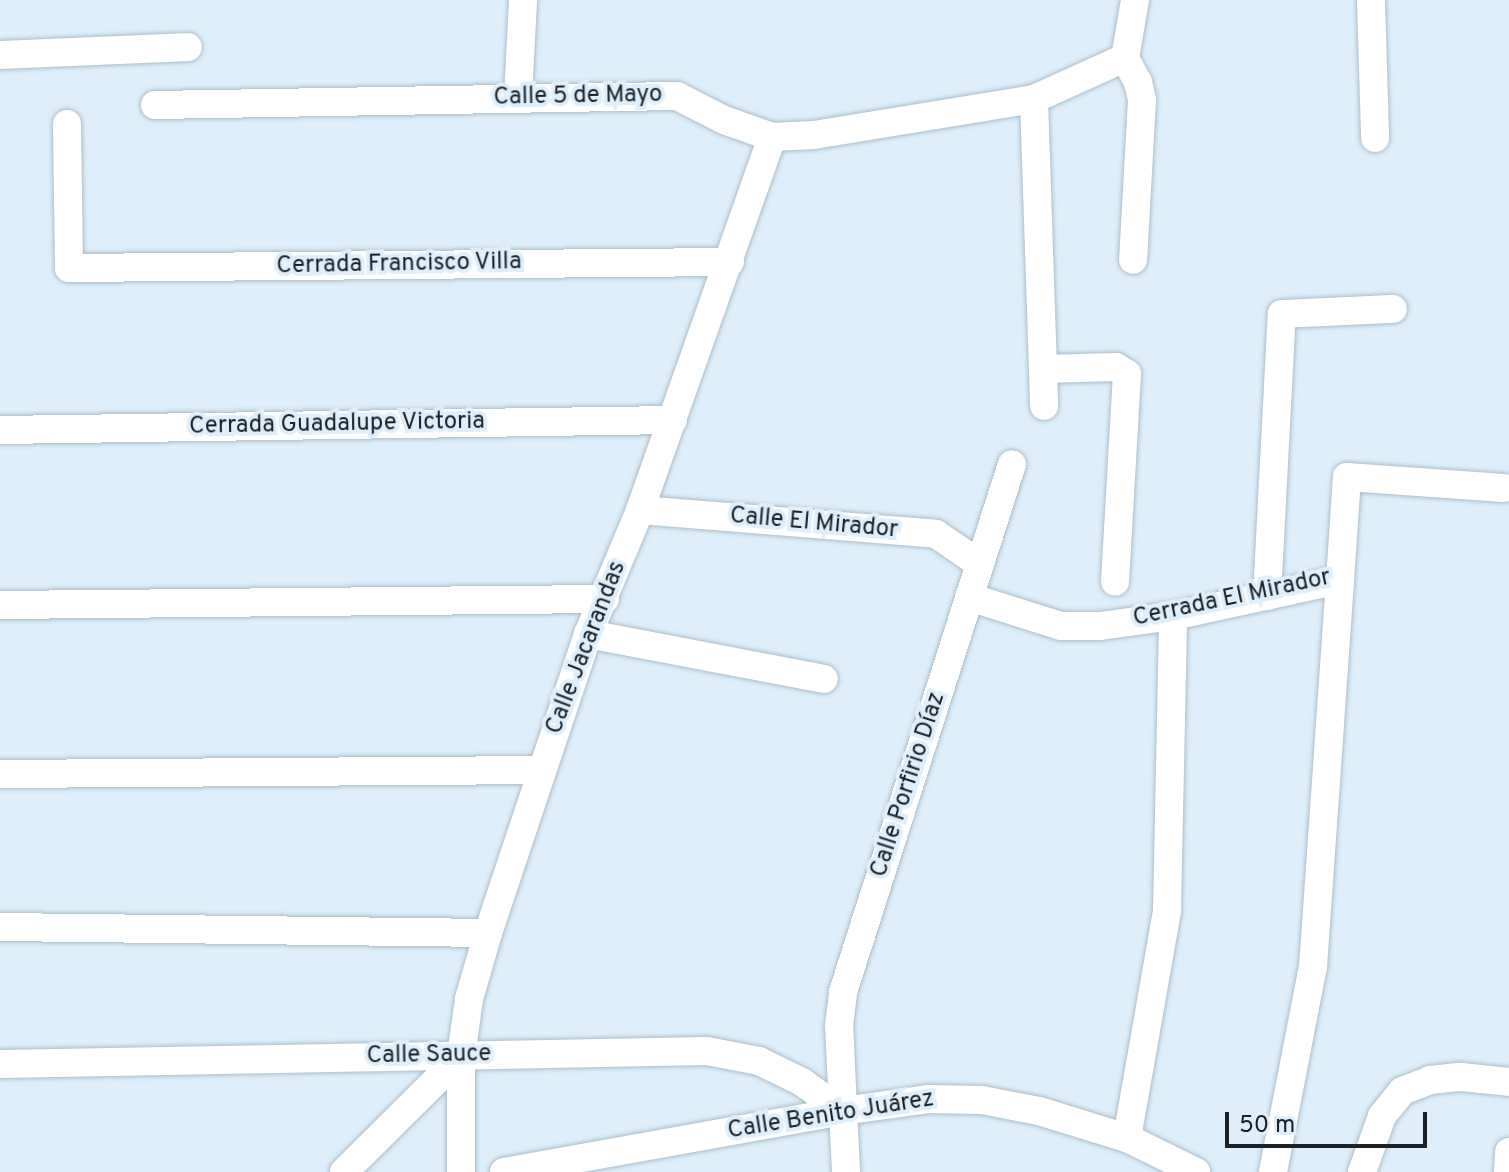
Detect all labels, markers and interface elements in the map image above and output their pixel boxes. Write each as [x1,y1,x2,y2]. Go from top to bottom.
street label: Calle 5 de Mayo [493,81,663,113]
street label: Cerrada Francisco Villa [276,248,522,282]
street label: Cerrada Guadalupe Victoria [188,408,486,442]
street label: Calle El Mirador [729,502,899,546]
street label: Calle Jacarandas [541,557,633,739]
street label: Cerrada El Mirador [1131,564,1333,634]
street label: Calle Porfirio Díaz [865,689,953,881]
street label: Calle Sauce [366,1041,492,1071]
street label: Calle Benito Juárez [726,1085,936,1147]
scale bar [1229,1096,1431,1146]
text: 50 m [1239,1111,1295,1141]

